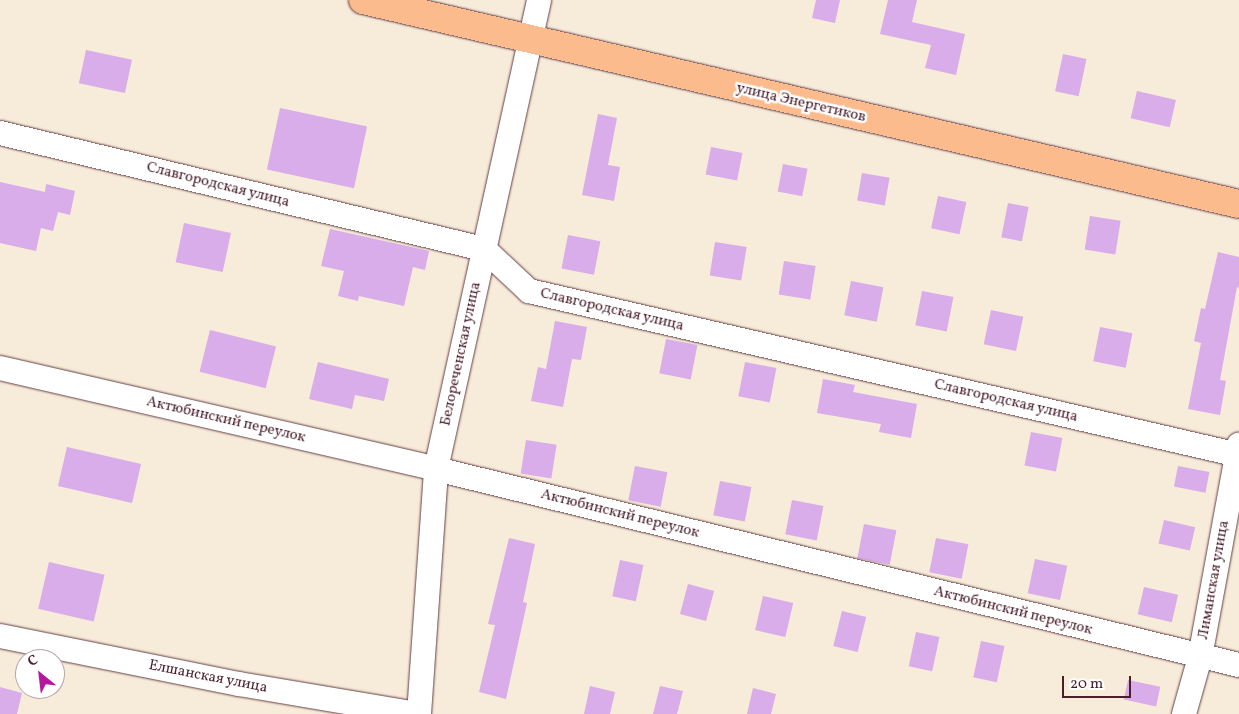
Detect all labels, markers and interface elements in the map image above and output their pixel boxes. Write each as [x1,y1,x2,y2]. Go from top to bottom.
street label: улица Энергетиков [735,79,867,127]
street label: Славгородская улица [144,158,292,212]
street label: Белореченская улица [437,280,485,428]
street label: Славгородская улица [538,285,686,335]
street label: Славгородская улица [932,376,1080,426]
street label: Актюбинский переулок [145,393,307,447]
street label: Актюбинский переулок [539,486,701,542]
street label: Лиманская улица [1195,519,1233,641]
street label: Актюбинский переулок [932,583,1094,639]
north arrow [15,649,65,699]
text: С [24,651,42,672]
street label: Елшанская улица [147,657,269,697]
scale bar [1064,666,1133,698]
text: 20 m [1070,674,1103,695]

